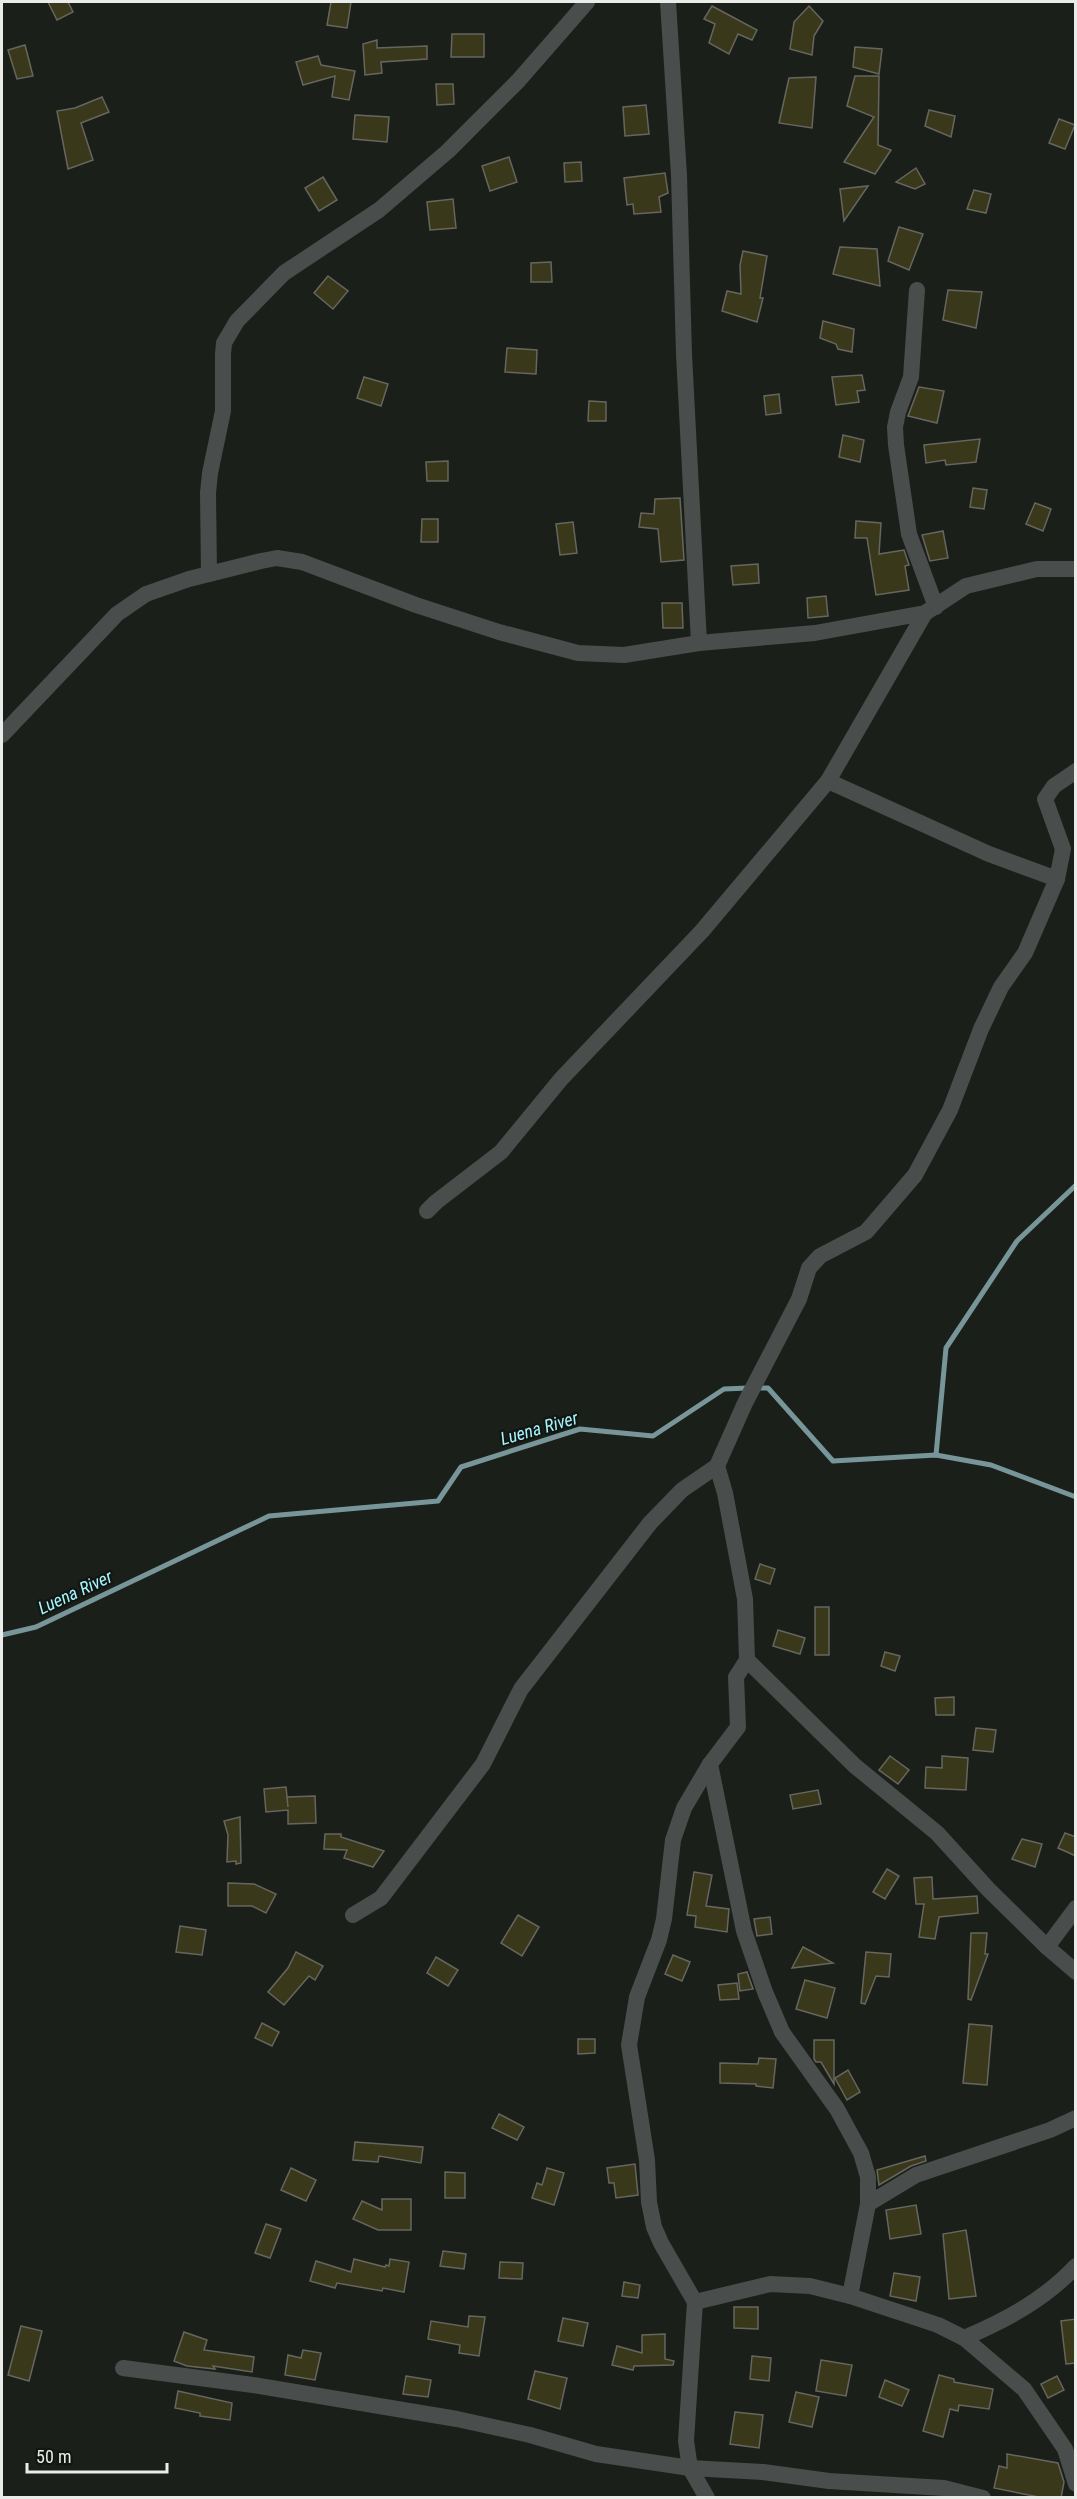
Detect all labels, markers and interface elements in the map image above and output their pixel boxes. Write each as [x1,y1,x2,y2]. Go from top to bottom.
water label: Luena River [498,1407,581,1449]
water label: Luena River [34,1565,116,1618]
scale bar [27,2436,166,2474]
text: 50 m [36,2446,71,2467]

